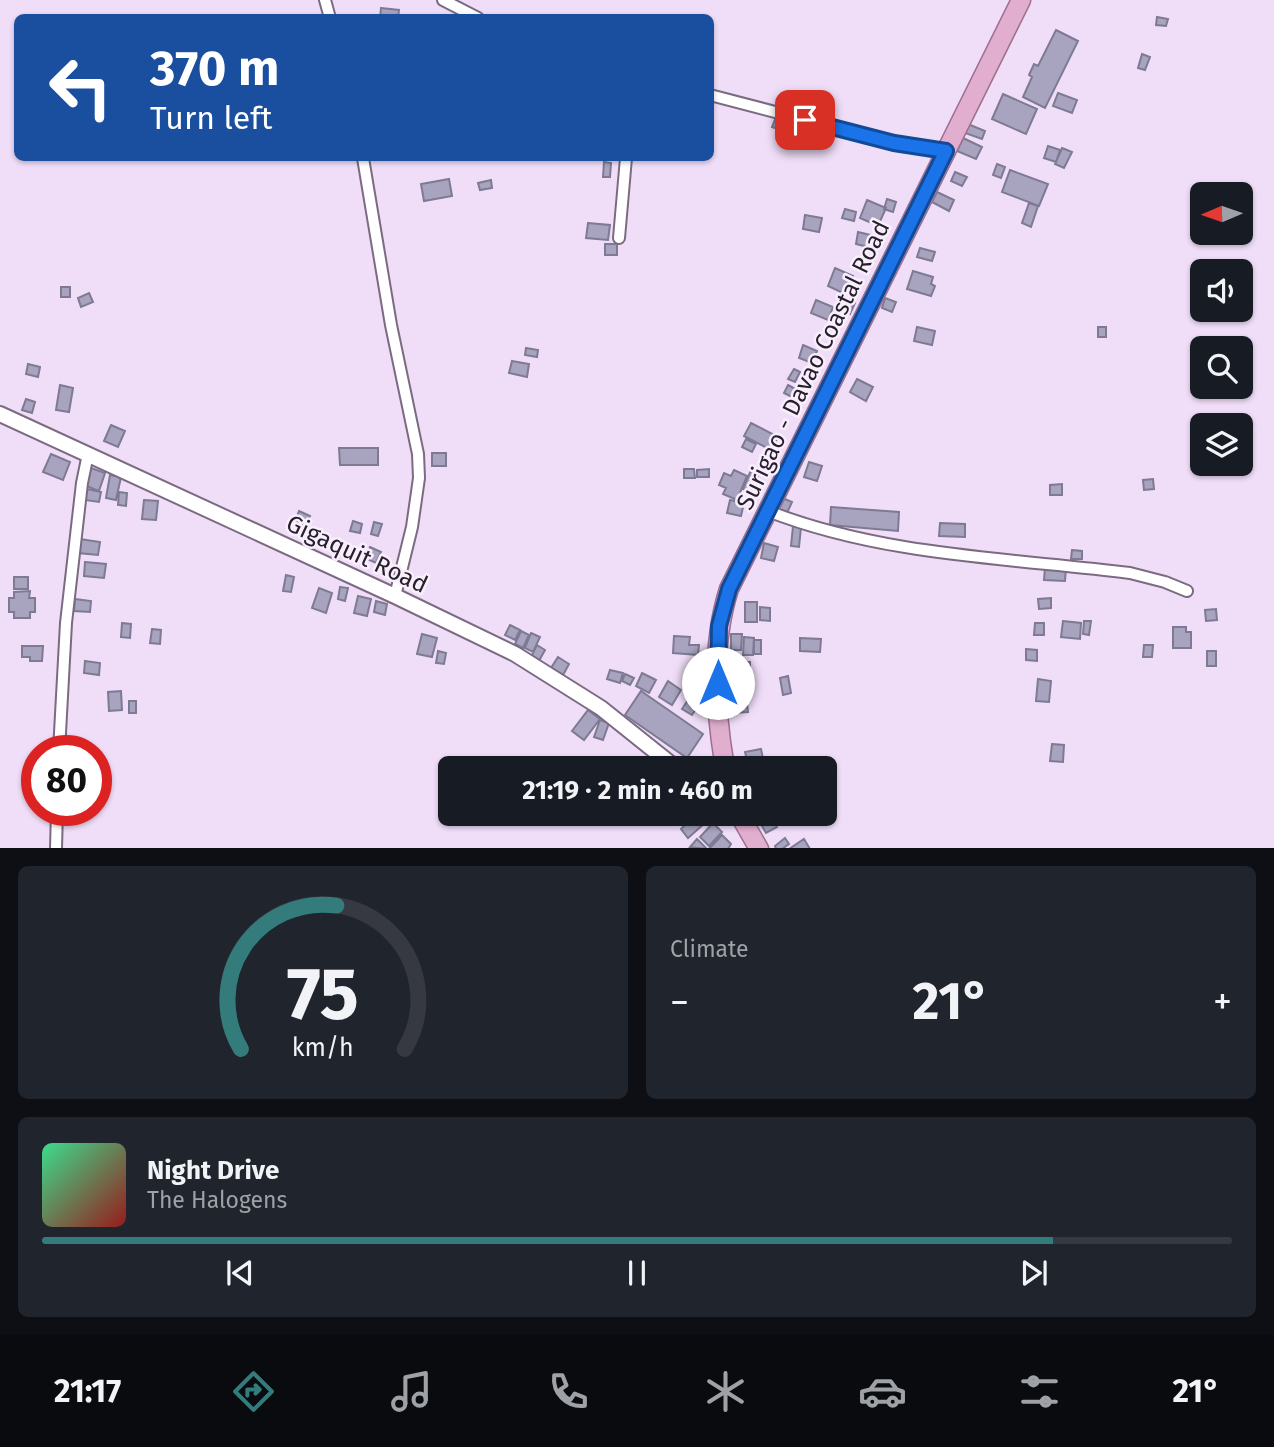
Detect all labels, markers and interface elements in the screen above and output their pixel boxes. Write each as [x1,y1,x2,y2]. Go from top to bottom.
text: 370 m [150,39,279,98]
icon: left [35,42,126,133]
pin [775,90,835,150]
text: Turn left [150,99,272,137]
icon: arrive [786,101,824,139]
north arrow [1190,182,1253,245]
map controls [1190,182,1253,476]
street label: Surigao - Davao Coastal Road [731,216,895,514]
button: sound [1190,259,1253,322]
button: search [1190,336,1253,399]
button: layers [1190,413,1253,476]
street label: Gigaquit Road [282,509,432,599]
position arrow [681,646,755,720]
speed limit sign: 80 [21,735,112,826]
text: 21:19 · 2 min · 460 m [522,775,753,806]
text: Climate [670,935,749,963]
text: 75 [287,951,359,1038]
text: 21° [913,970,990,1033]
text: − [670,979,689,1025]
text: + [1213,979,1232,1025]
text: km/h [292,1032,354,1062]
text: Night Drive [147,1155,279,1186]
text: The Halogens [147,1186,287,1214]
icon: previous [221,1254,259,1292]
icon: pause [618,1254,656,1292]
icon: next [1015,1254,1053,1292]
icon: directions [229,1367,278,1416]
icon: music [387,1367,436,1416]
icon: phone [544,1367,593,1416]
icon: climate [701,1367,750,1416]
icon: car [858,1367,907,1416]
icon: filters [1015,1367,1064,1416]
text: 21:17 [54,1372,121,1410]
text: 21° [1173,1372,1220,1410]

